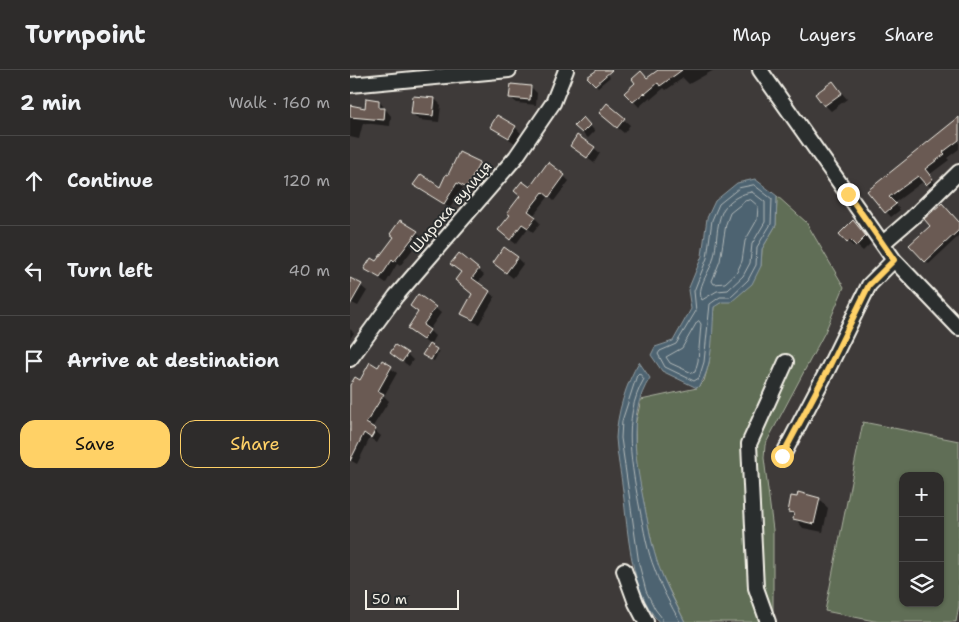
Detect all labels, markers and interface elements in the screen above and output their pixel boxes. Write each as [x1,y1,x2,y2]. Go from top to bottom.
text: Turnpoint [25,19,146,51]
text: Map [733,23,771,47]
text: Layers [799,23,856,47]
text: Share [884,23,934,47]
text: 2 min [20,89,81,117]
text: Walk · 160 m [229,92,330,113]
street label: Широка вулиця [405,157,497,257]
icon: ahead [20,167,48,195]
text: Continue [67,168,153,193]
text: 120 m [283,170,330,191]
route end [837,183,860,206]
icon: left [20,257,48,285]
text: Turn left [67,258,153,283]
text: 40 m [288,260,330,281]
icon: arrive [20,347,48,375]
text: Arrive at destination [67,348,279,373]
button: Save [20,420,170,468]
button: Share [180,420,330,468]
route start [771,445,794,468]
map controls [899,472,944,607]
button: + [899,472,944,517]
button: − [899,517,944,562]
button: layers [899,562,944,607]
scale bar [365,587,459,610]
text: 50 m [372,590,407,608]

